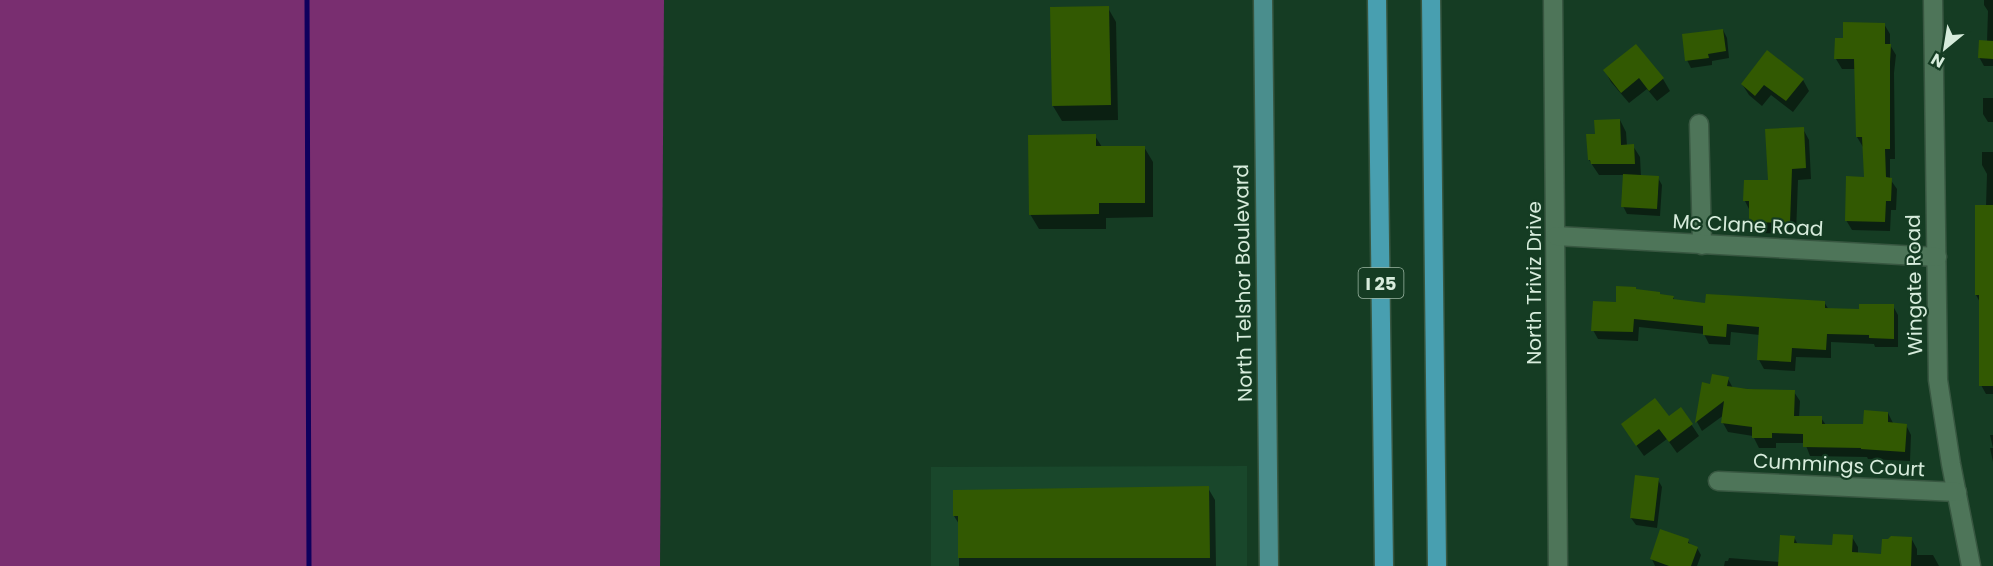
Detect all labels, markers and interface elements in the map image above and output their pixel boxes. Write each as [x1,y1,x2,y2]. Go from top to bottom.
north arrow [1915,18,1975,78]
text: N [1927,48,1949,74]
street label: North Telshor Boulevard [1227,164,1259,402]
street label: North Triviz Drive [1520,201,1548,365]
street label: Mc Clane Road [1672,207,1824,243]
street label: Wingate Road [1899,214,1929,356]
road number: I 25 [1358,268,1404,298]
street label: Cummings Court [1752,447,1926,483]

